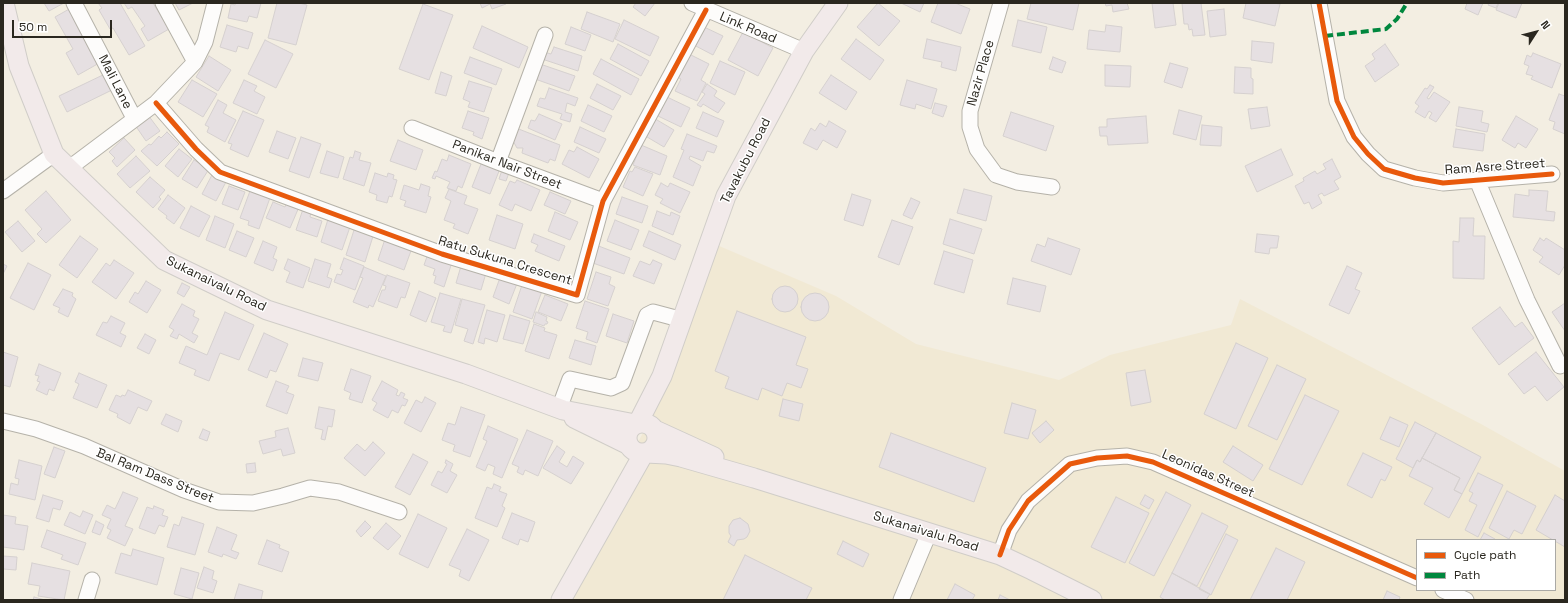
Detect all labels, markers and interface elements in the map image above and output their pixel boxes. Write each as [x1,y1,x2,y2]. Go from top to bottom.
street label: Link Road [717,9,779,47]
scale bar [14,12,114,38]
north arrow [1516,12,1556,52]
text: N [1538,18,1554,32]
text: 50 m [19,19,47,35]
street label: Nazir Place [964,38,998,108]
street label: Mali Lane [95,52,135,112]
street label: Tavakubu Road [718,115,774,207]
street label: Panikar Nair Street [450,137,564,193]
street label: Ram Asre Street [1444,156,1546,178]
street label: Ratu Sukuna Crescent [436,233,574,289]
street label: Sukanaivalu Road [163,253,269,315]
street label: Bal Ram Dass Street [94,445,216,507]
street label: Leonidas Street [1159,447,1257,501]
street label: Sukanaivalu Road [871,509,981,555]
legend [1416,539,1556,591]
text: Cycle path [1454,547,1516,563]
text: Path [1454,567,1480,583]

